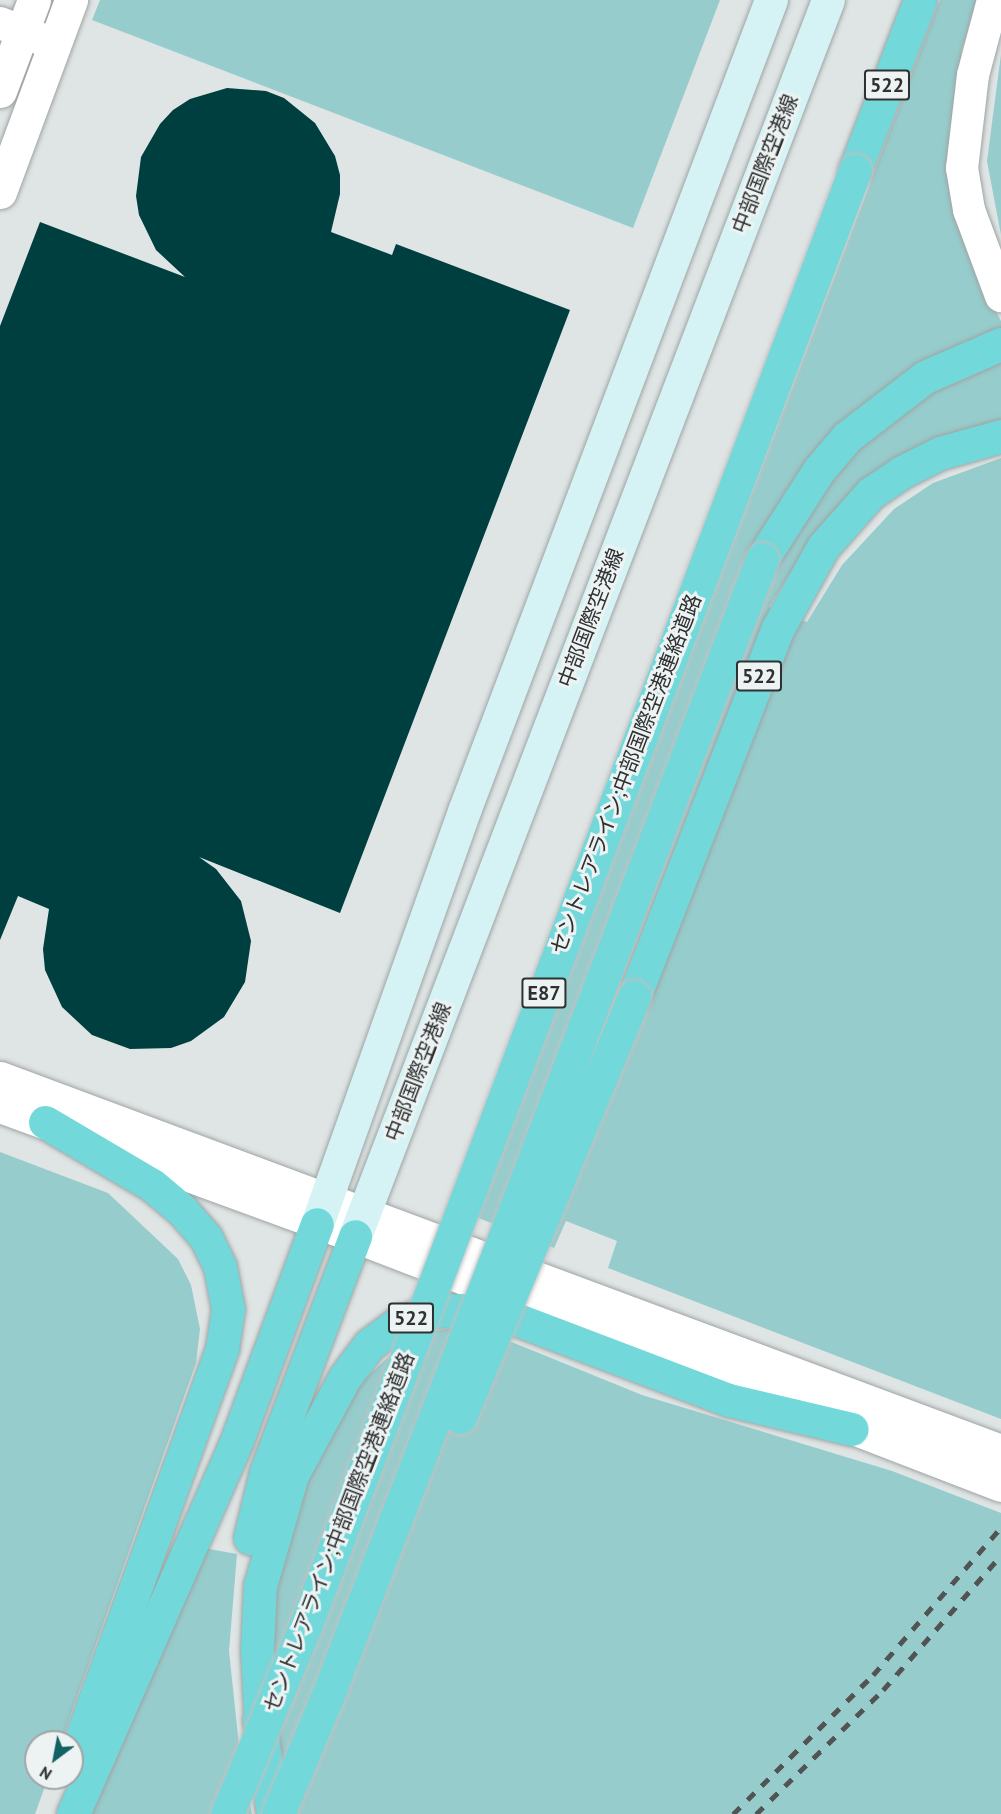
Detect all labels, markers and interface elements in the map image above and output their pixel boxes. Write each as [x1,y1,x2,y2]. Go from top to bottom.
road number: 522 [863,68,911,102]
street label: 中部国際空港線 [727,91,803,237]
street label: 中部国際空港線 [553,545,629,691]
street label: セントレアライン;中部国際空港連絡道路 [546,591,706,957]
road number: 522 [735,659,783,693]
road number: E87 [520,976,568,1010]
street label: 中部国際空港線 [380,999,456,1145]
road number: 522 [387,1301,435,1335]
street label: セントレアライン;中部国際空港連絡道路 [259,1349,419,1715]
north arrow [24,1730,84,1790]
text: N [36,1762,55,1785]

